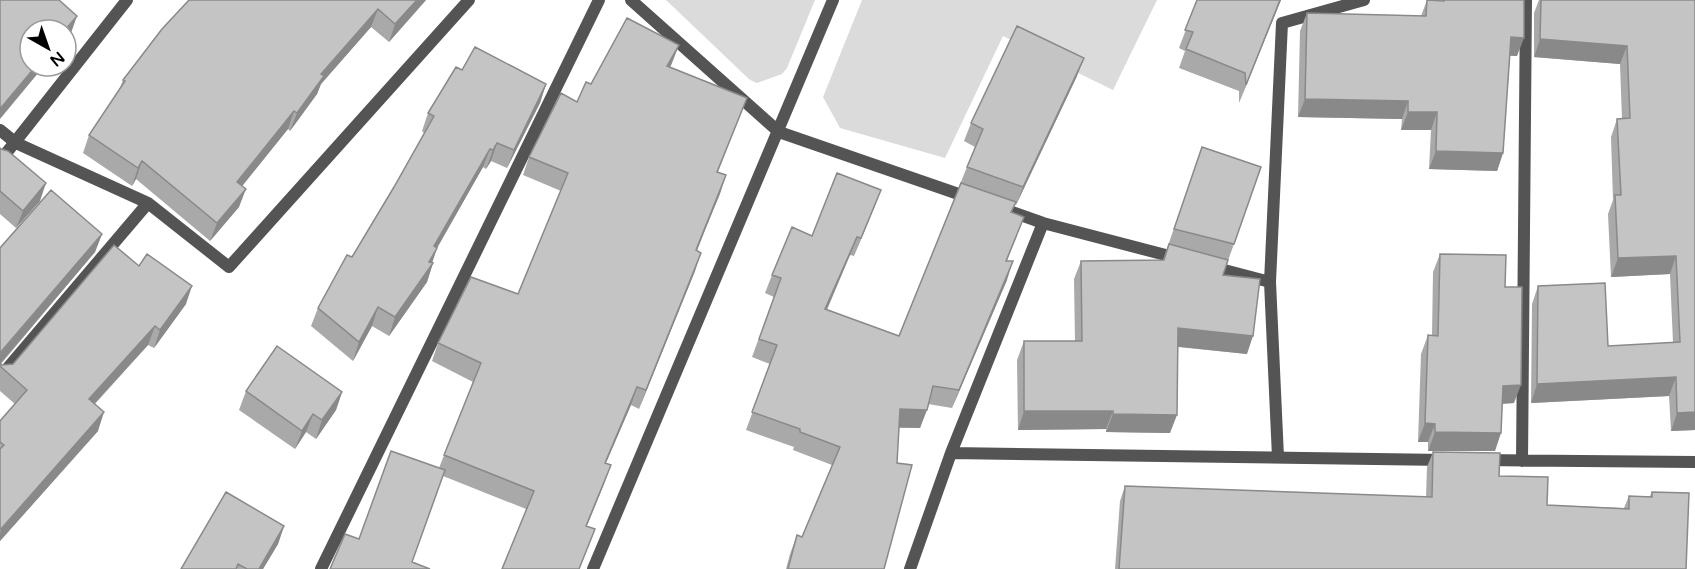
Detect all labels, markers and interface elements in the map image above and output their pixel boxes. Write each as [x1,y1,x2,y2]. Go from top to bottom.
north arrow [18,18,78,78]
text: N [46,47,68,71]

